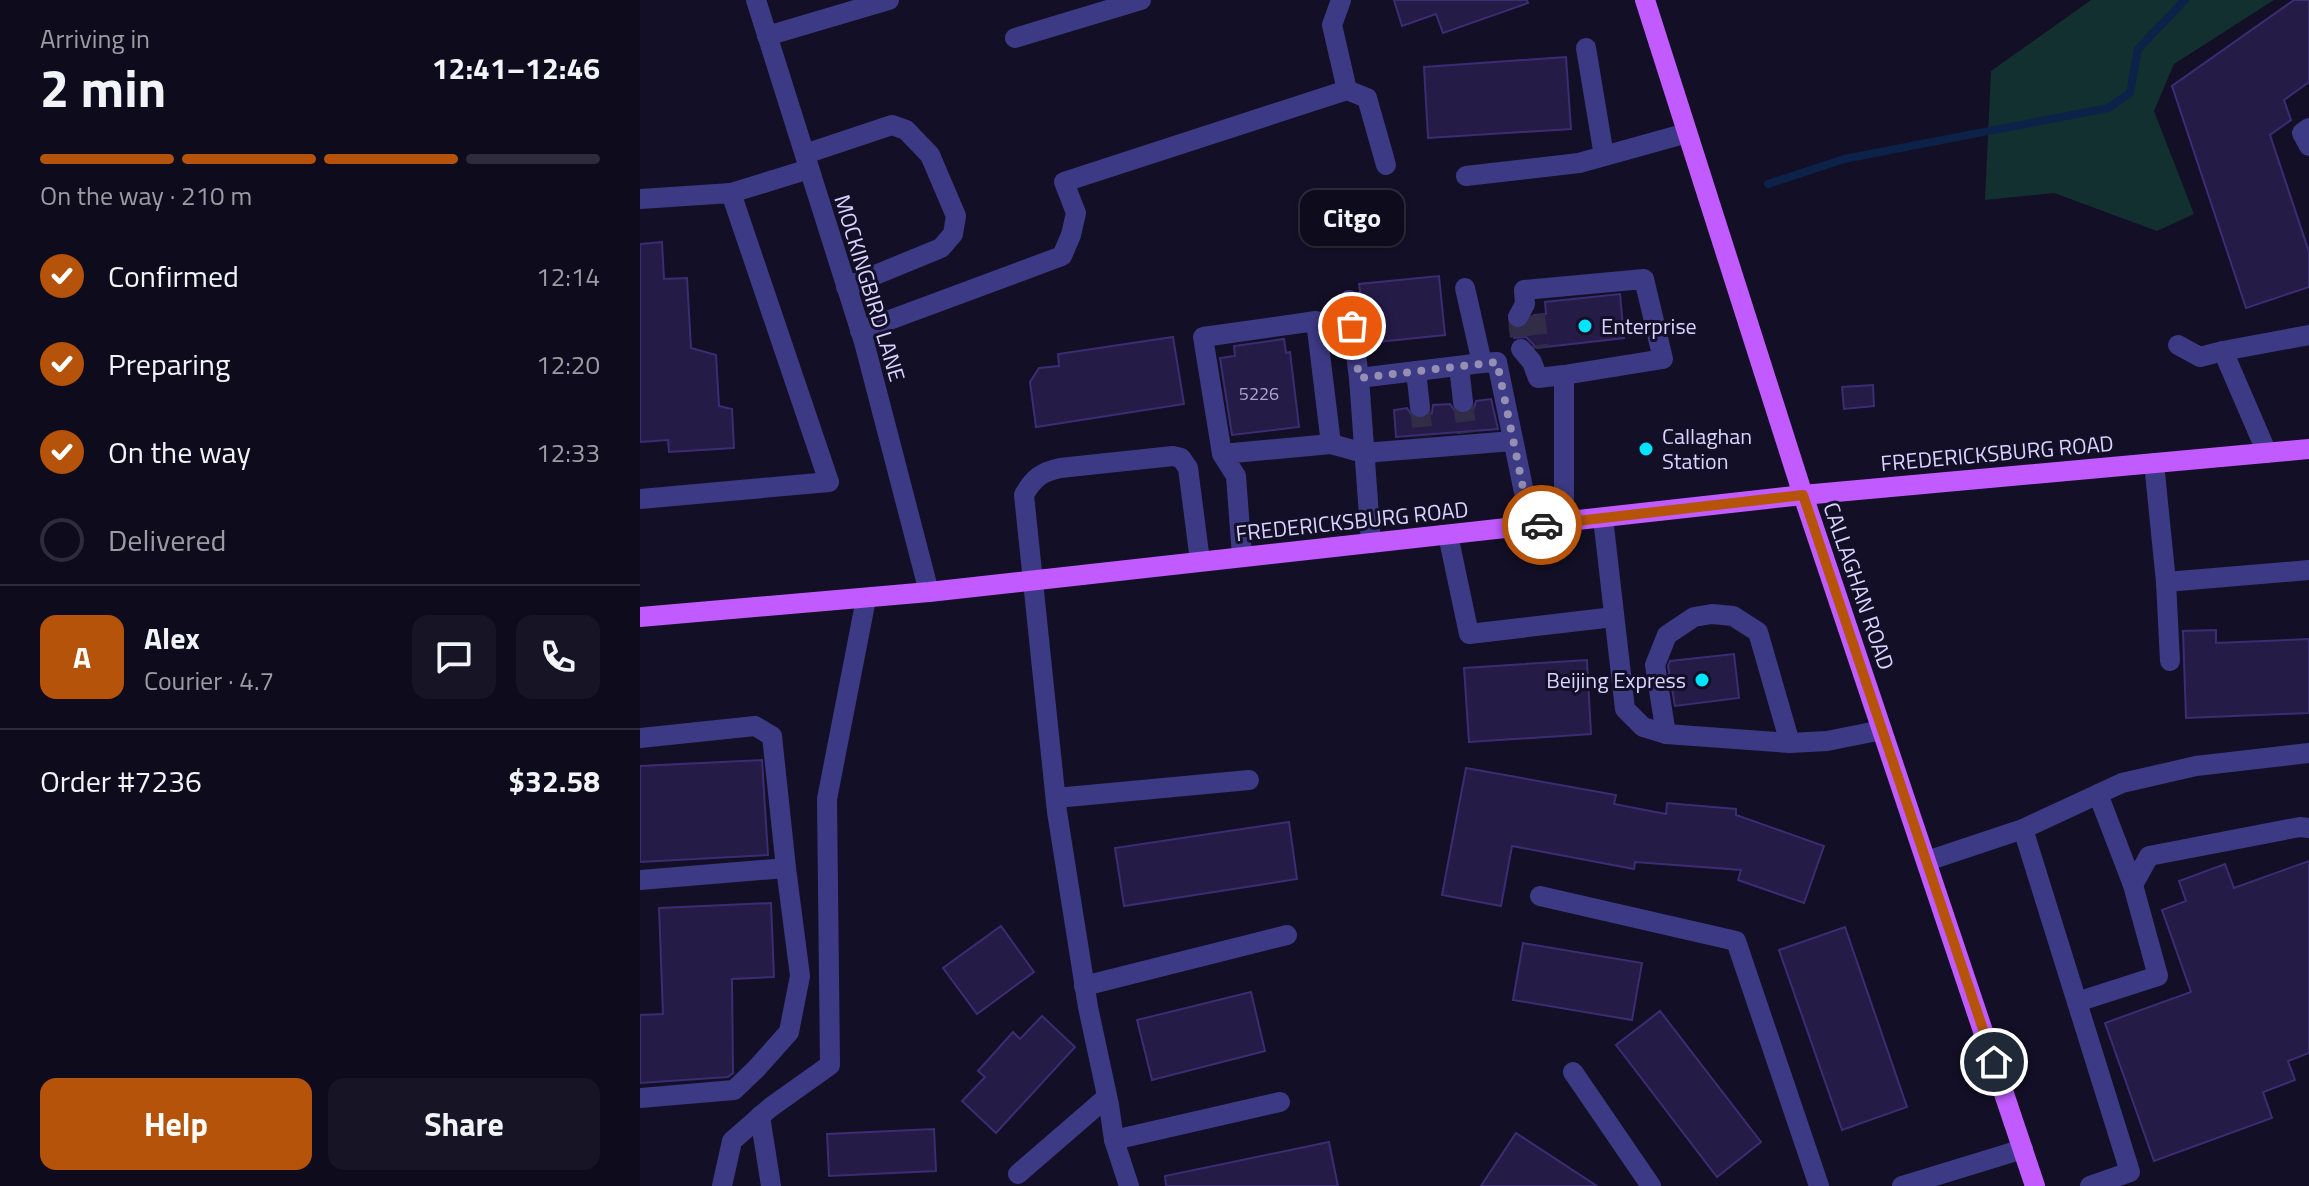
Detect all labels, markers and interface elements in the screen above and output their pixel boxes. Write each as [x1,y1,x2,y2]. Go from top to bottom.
text: Arriving in [40,19,150,58]
text: 12:41–12:46 [432,45,600,91]
text: 2 min [40,48,166,127]
text: On the way · 210 m [40,176,252,215]
street label: MOCKINGBIRD LANE [825,190,915,386]
callout: Citgo [1300,190,1404,246]
text: Citgo [1323,198,1381,237]
text: Confirmed [108,253,239,299]
icon: check [40,254,84,298]
text: 12:14 [536,257,600,296]
pin [1318,292,1386,360]
icon: bag [1330,304,1374,348]
place label: Enterprise [1601,309,1697,343]
marker: Enterprise [1576,317,1594,335]
text: Preparing [108,341,230,387]
icon: check [40,342,84,386]
text: 12:20 [536,345,600,384]
house number: 5226 [1239,380,1279,407]
place label: Callaghan Station [1662,419,1752,478]
street label: FREDERICKSBURG ROAD [1879,426,2115,480]
text: On the way [108,429,251,475]
icon: check [40,430,84,474]
text: 12:33 [536,433,600,472]
marker: Callaghan Station [1637,440,1655,458]
courier [1502,485,1582,565]
street label: FREDERICKSBURG ROAD [1234,492,1470,550]
street label: CALLAGHAN ROAD [1814,498,1904,674]
icon: car [1520,503,1564,547]
text: Delivered [108,517,226,563]
text: Alex [144,615,200,661]
button: chat [412,615,496,699]
button: phone [516,615,600,699]
text: A [73,634,91,680]
text: Courier · 4.7 [144,661,274,700]
place label: Beijing Express [1546,663,1686,697]
marker: Beijing Express [1693,671,1711,689]
text: Order #7236 [40,758,202,804]
text: $32.58 [508,758,600,804]
pin [1960,1028,2028,1096]
icon: home [1972,1040,2016,1084]
button: Help [40,1078,312,1170]
button: Share [328,1078,600,1170]

